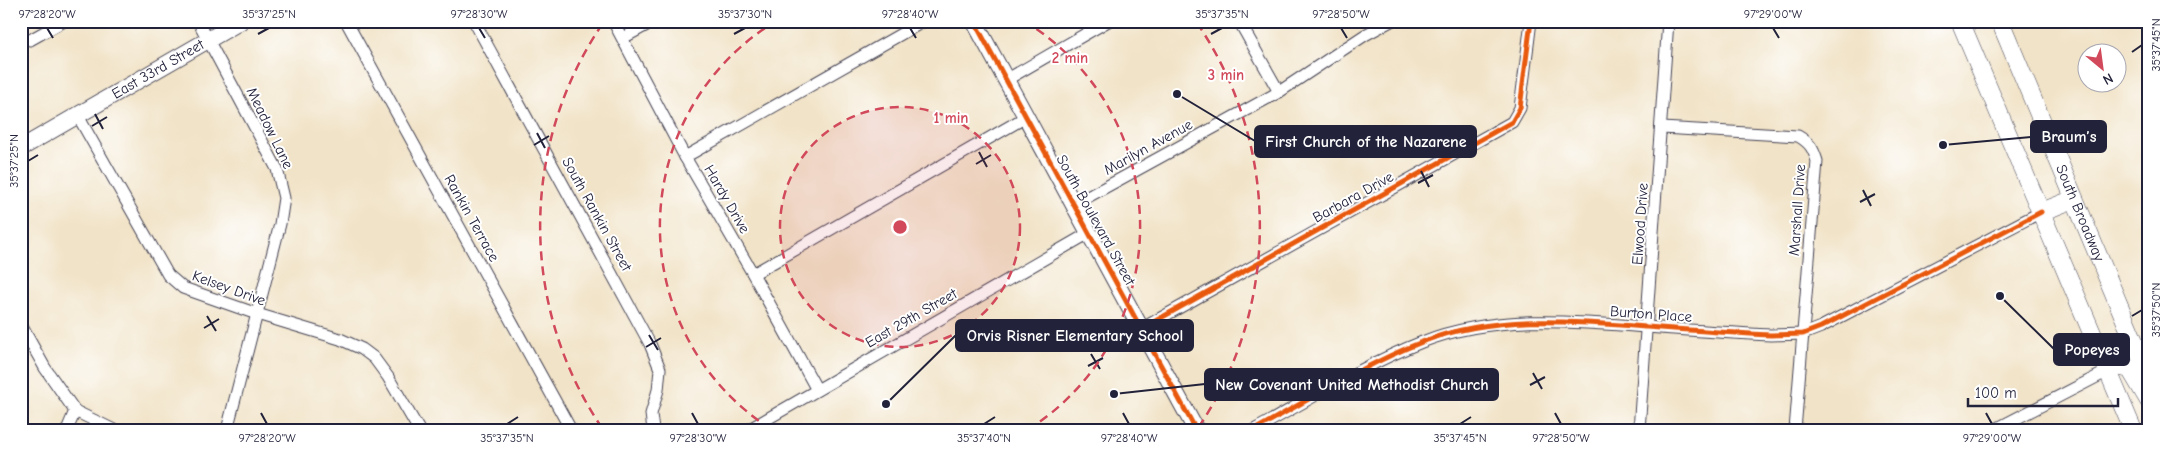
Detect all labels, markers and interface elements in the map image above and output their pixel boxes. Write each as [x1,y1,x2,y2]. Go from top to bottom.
text: 97°28'20"W [18,7,76,21]
text: 35°37'25"N [242,7,296,21]
text: 97°28'30"W [451,7,508,21]
text: 35°37'30"N [718,7,772,21]
text: 97°28'40"W [882,7,939,21]
text: 35°37'35"N [1195,7,1249,21]
text: 97°28'50"W [1312,7,1370,21]
text: 97°29'00"W [1744,7,1803,21]
text: 35°37'45"N [2149,18,2163,72]
street label: East 33rd Street [108,35,208,103]
north arrow [2078,42,2128,92]
text: 2 min [1052,49,1088,67]
text: 3 min [1208,66,1244,84]
text: N [2100,69,2116,89]
street label: Meadow Lane [243,84,298,172]
text: 1 min [934,109,968,127]
street label: Marilyn Avenue [1100,115,1196,179]
callout: Braum’s [2031,121,2106,152]
callout: First Church of the Nazarene [1255,126,1476,157]
text: Braum’s [2042,128,2097,146]
text: First Church of the Nazarene [1265,133,1467,151]
text: 35°37'25"N [7,134,21,188]
street label: South Boulevard Street [1053,152,1140,289]
street label: South Rankin Street [558,154,636,275]
street label: Hardy Drive [700,162,754,237]
street label: South Broadway [2052,162,2109,264]
street label: Marshall Drive [1785,163,1809,257]
street label: Barbara Drive [1310,167,1397,227]
street label: Rankin Terrace [441,171,504,265]
street label: Elwood Drive [1628,182,1652,266]
centre of rings [891,218,909,236]
street label: Kelsey Drive [190,266,269,310]
text: 35°37'50"N [2149,283,2163,337]
street label: East 29th Street [862,284,961,352]
street label: Burton Place [1609,302,1693,326]
callout: Orvis Risner Elementary School [956,320,1193,351]
text: Orvis Risner Elementary School [967,327,1183,345]
callout: Popeyes [2054,334,2129,365]
text: Popeyes [2064,341,2120,359]
callout: New Covenant United Methodist Church [1205,369,1498,400]
text: New Covenant United Methodist Church [1215,376,1489,394]
scale bar [1968,376,2118,408]
text: 100 m [1975,384,2017,402]
text: 97°28'20"W [238,431,296,445]
text: 35°37'35"N [480,431,534,445]
text: 97°28'30"W [670,431,727,445]
text: 35°37'40"N [957,431,1011,445]
text: 97°28'40"W [1101,431,1158,445]
text: 35°37'45"N [1433,431,1487,445]
text: 97°28'50"W [1532,431,1590,445]
text: 97°29'00"W [1963,431,2022,445]

